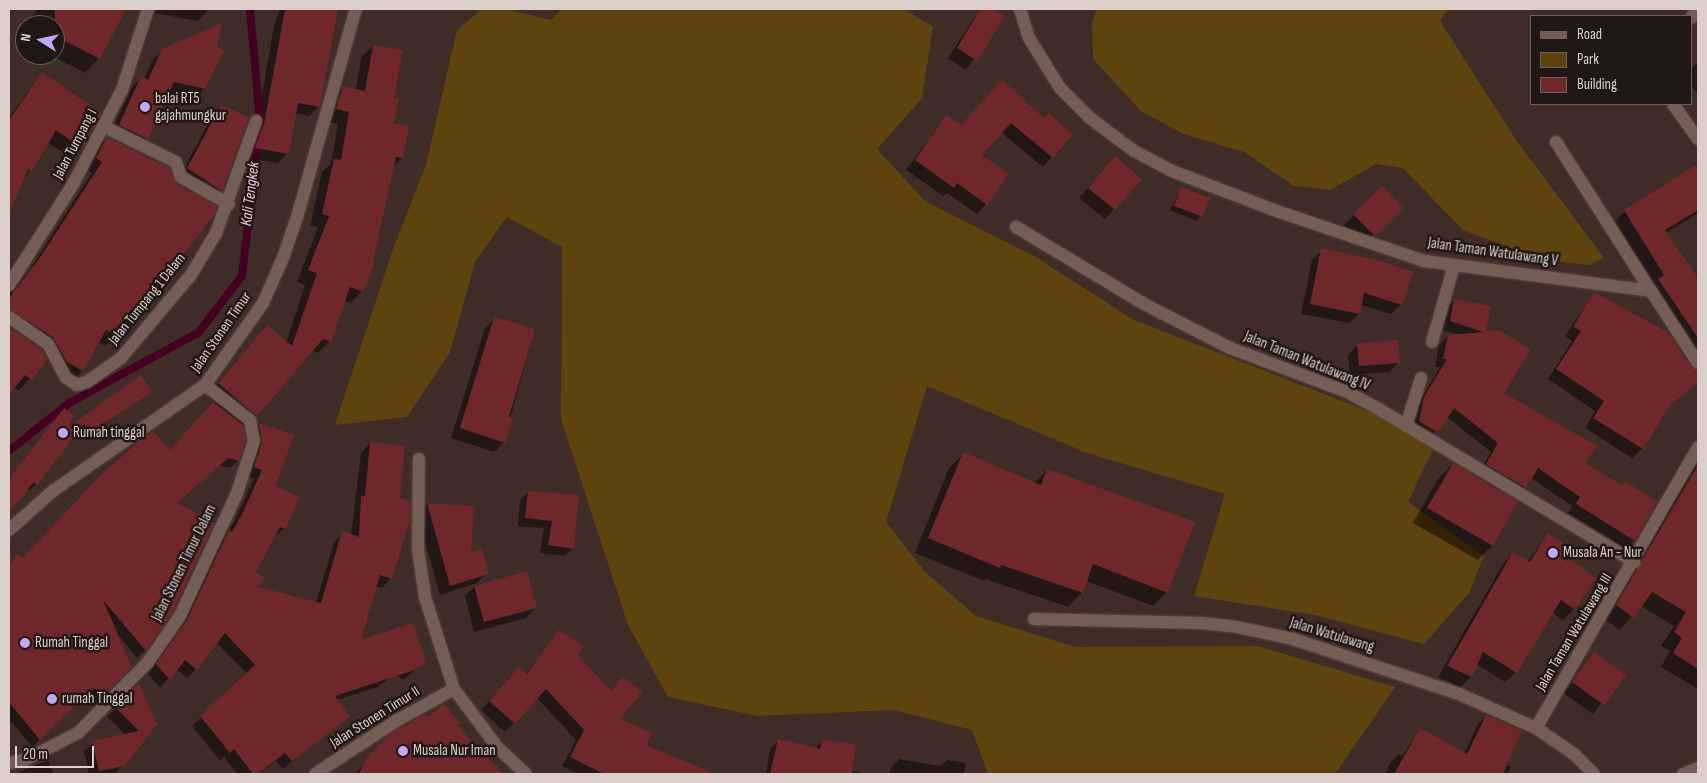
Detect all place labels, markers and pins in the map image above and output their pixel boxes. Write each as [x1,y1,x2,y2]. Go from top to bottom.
place label: balai RT5 gajahmungkur [155,89,226,124]
marker: balai RT5 gajahmungkur [139,101,151,113]
place label: Rumah tinggal [73,424,145,442]
marker: Rumah tinggal [57,427,69,439]
place label: Musala An - Nur [1563,544,1642,562]
marker: Musala An - Nur [1547,547,1559,559]
place label: Rumah Tinggal [35,634,108,652]
marker: Rumah Tinggal [19,637,31,649]
place label: rumah Tinggal [62,690,132,708]
marker: rumah Tinggal [46,693,58,705]
place label: Musala Nur Iman [413,742,496,760]
marker: Musala Nur Iman [397,745,409,757]

